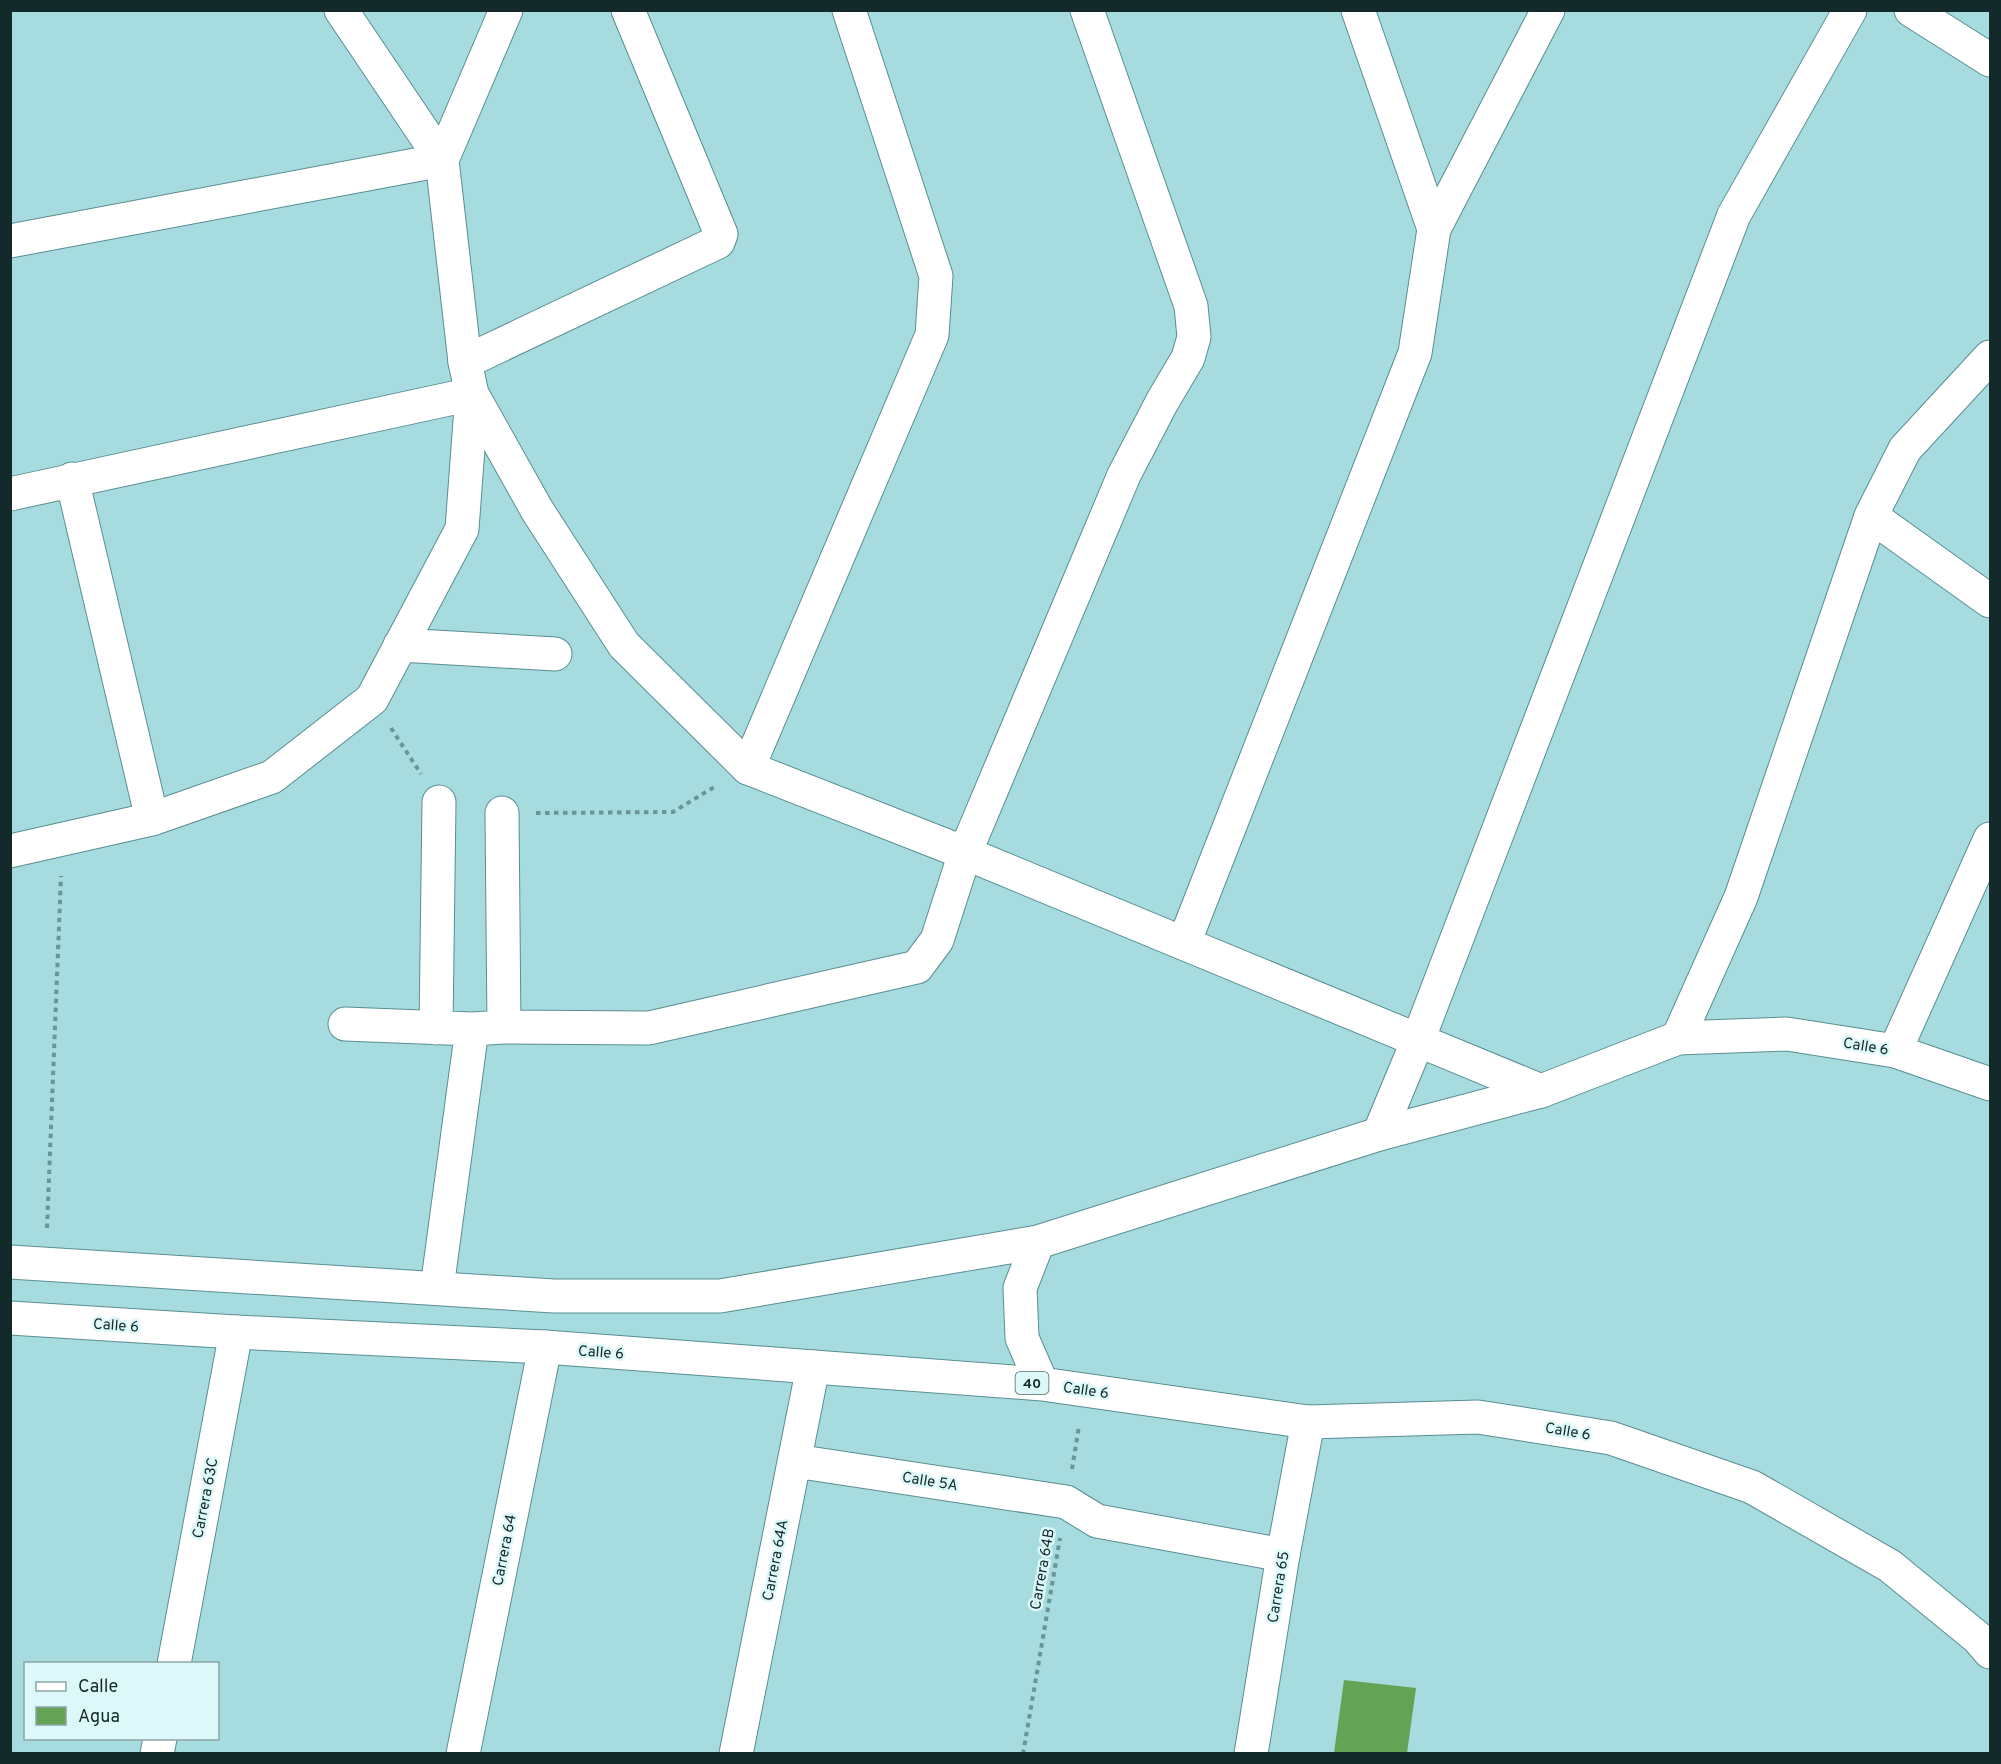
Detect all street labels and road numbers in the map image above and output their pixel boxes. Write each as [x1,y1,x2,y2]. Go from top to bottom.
street label: Calle 6 [1842,1034,1890,1060]
street label: Calle 6 [92,1315,140,1338]
street label: Calle 6 [577,1342,625,1365]
road number: 40 [1016,1372,1048,1394]
street label: Calle 6 [1062,1379,1110,1404]
street label: Calle 6 [1544,1419,1592,1445]
street label: Carrera 63C [189,1456,224,1540]
street label: Calle 5A [901,1469,959,1496]
street label: Carrera 64 [489,1513,522,1588]
street label: Carrera 64A [759,1518,794,1603]
street label: Carrera 64B [1027,1527,1060,1611]
street label: Carrera 65 [1264,1550,1295,1625]

